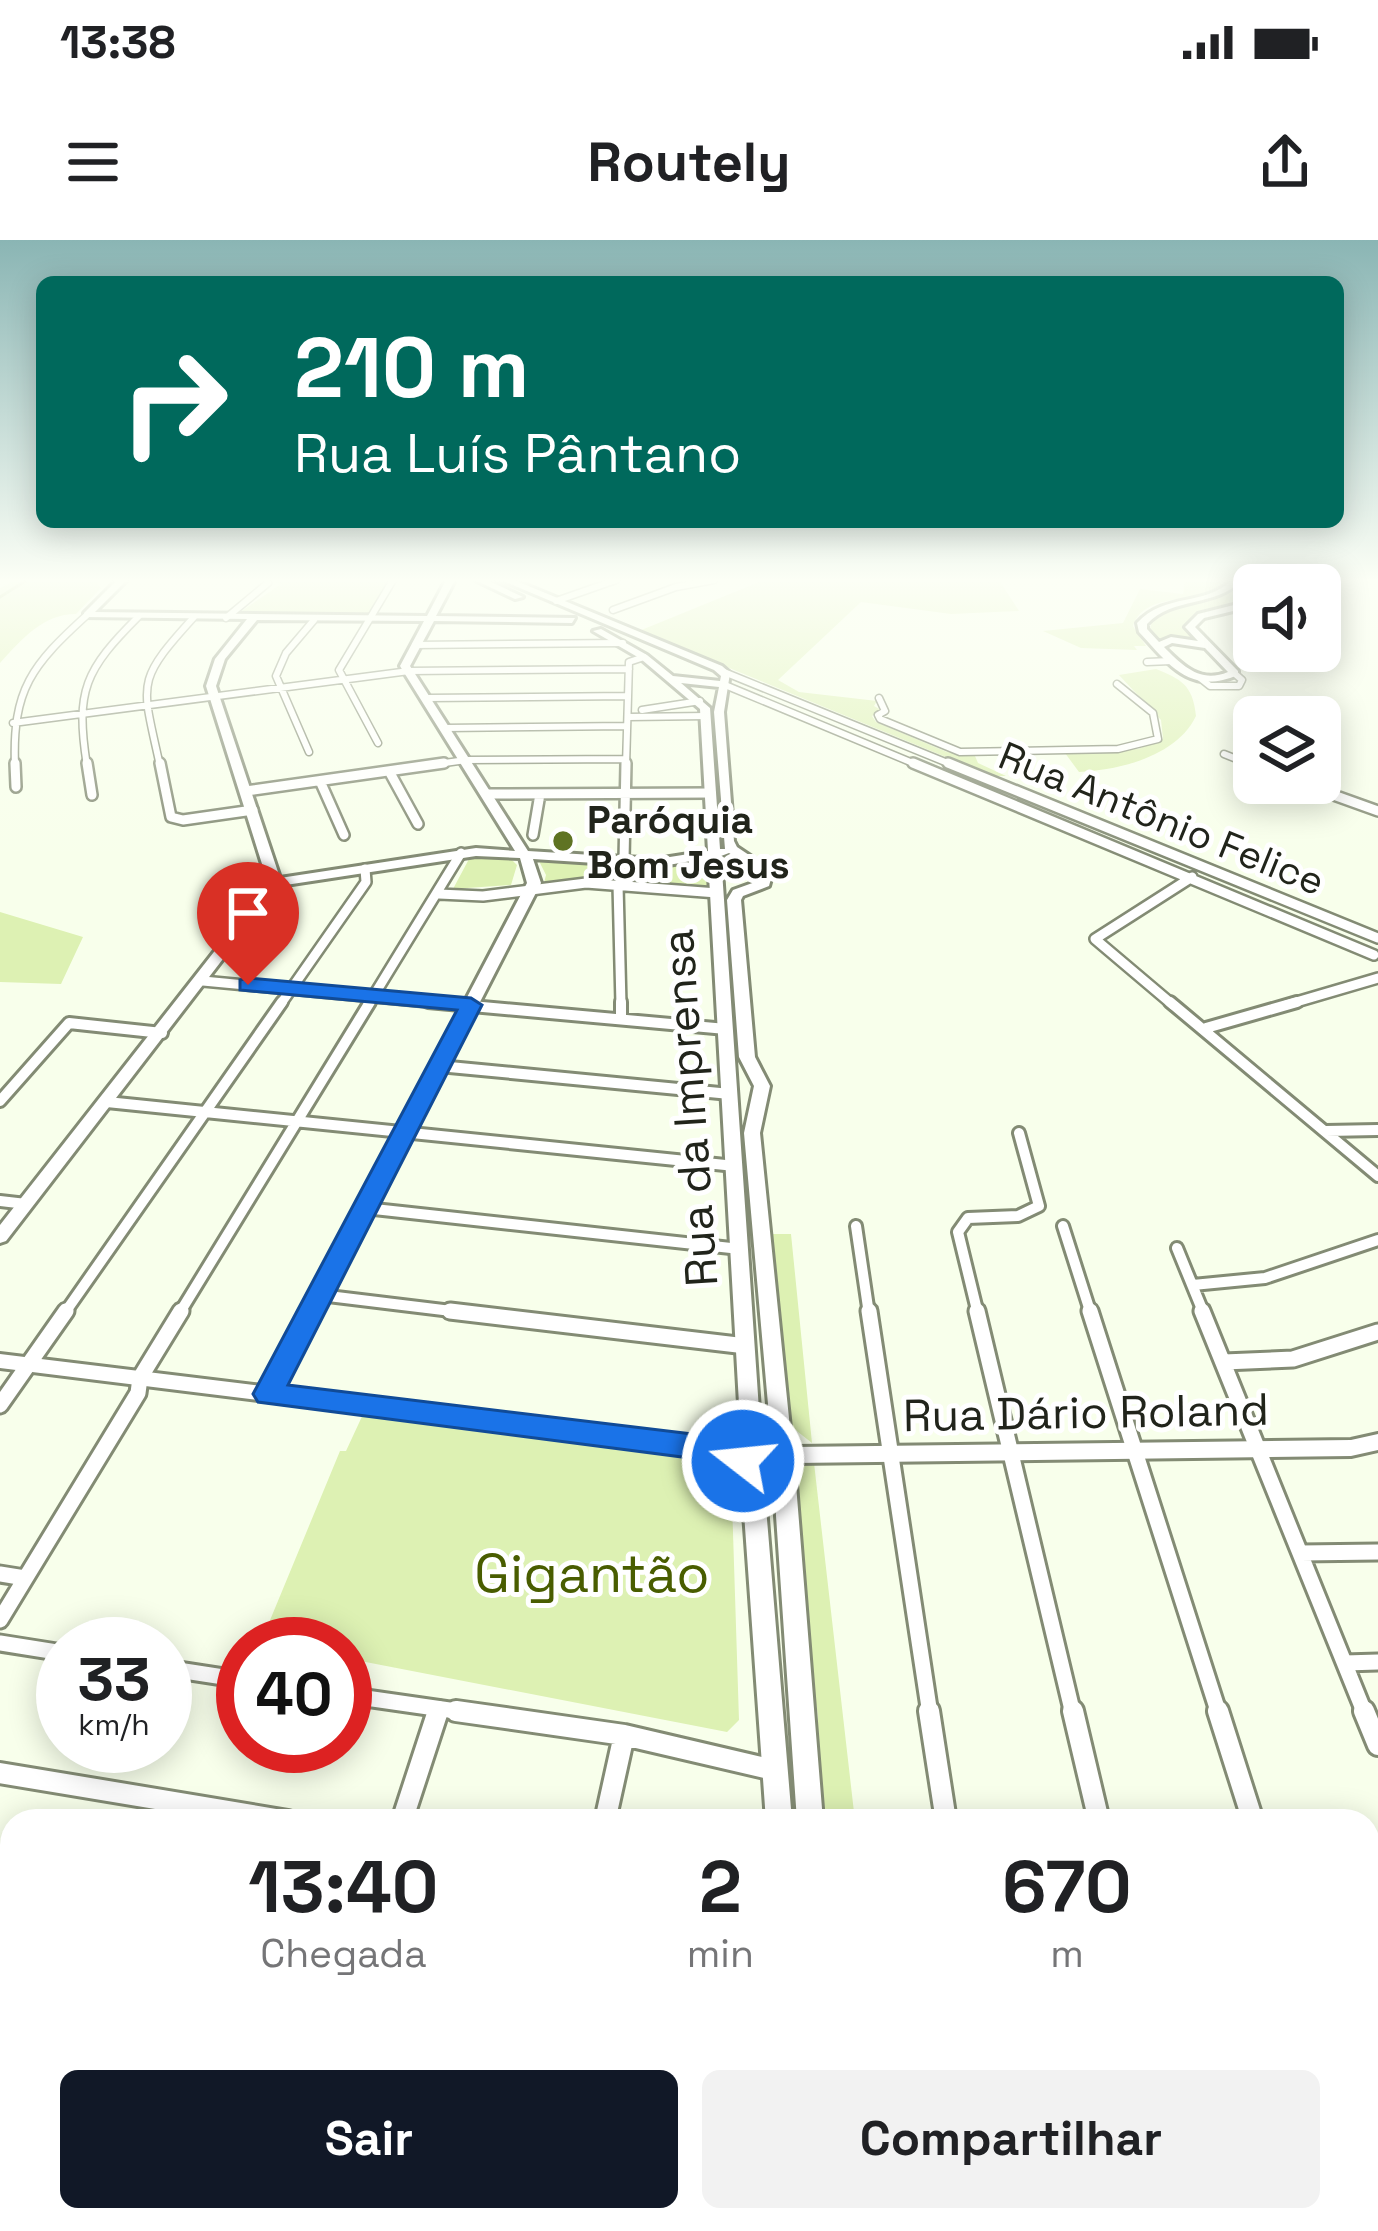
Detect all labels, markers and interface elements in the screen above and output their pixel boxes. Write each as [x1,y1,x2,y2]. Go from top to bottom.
text: 13:38 [60,14,175,71]
text: Routely [588,128,790,197]
icon: menu [60,129,126,195]
icon: share [1252,129,1318,195]
text: 210 m [294,314,529,422]
icon: right [96,324,252,480]
text: Rua Luís Pântano [294,419,741,488]
map controls [1233,564,1341,804]
button: sound [1233,564,1341,672]
button: layers [1233,696,1341,804]
street label: Rua Antônio Felice [992,731,1332,906]
place label: Paróquia Bom Jesus [587,795,790,889]
marker: Paróquia Bom Jesus [550,828,576,854]
pin [197,862,299,985]
icon: arrive [215,880,281,946]
street label: Rua da Imprensa [649,927,730,1289]
street label: Rua Dário Roland [902,1381,1270,1444]
position arrow [680,1398,806,1524]
park label: Gigantão [474,1539,710,1608]
speed limit sign: 40 [216,1617,372,1773]
text: 33 [78,1641,150,1718]
text: km/h [78,1705,150,1744]
text: 13:40 [248,1841,439,1933]
text: 2 [699,1841,742,1933]
text: 670 [1002,1841,1132,1933]
text: Chegada [260,1929,427,1978]
text: min [687,1929,754,1978]
text: m [1050,1929,1084,1978]
button: Sair [60,2070,678,2208]
button: Compartilhar [702,2070,1320,2208]

